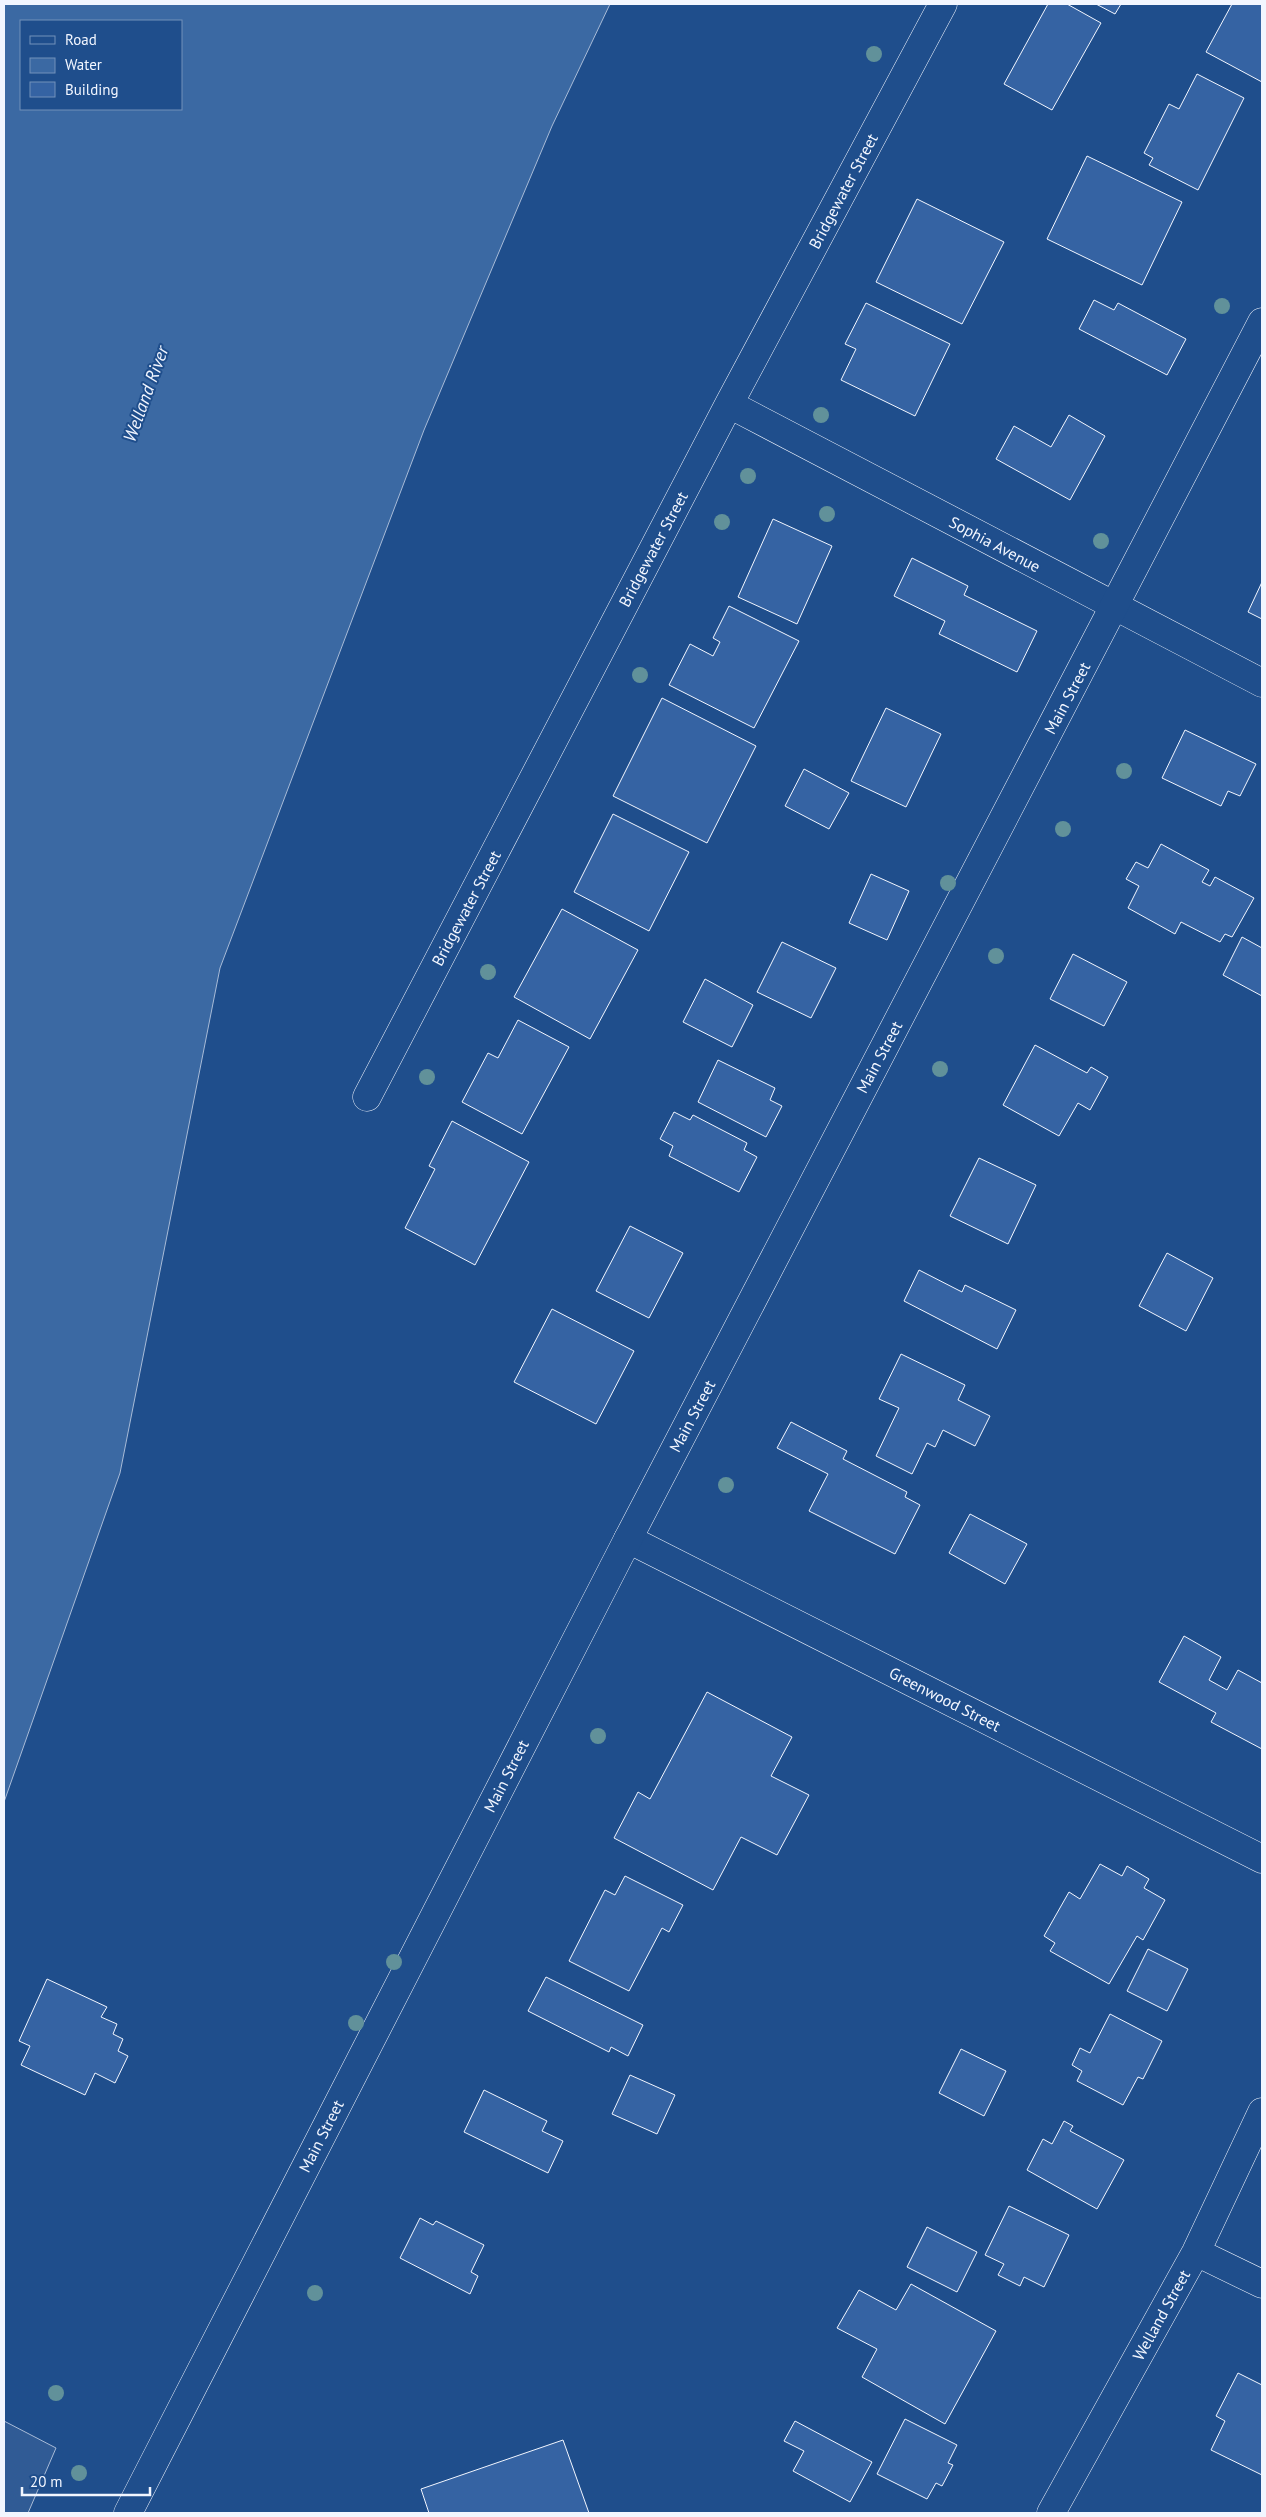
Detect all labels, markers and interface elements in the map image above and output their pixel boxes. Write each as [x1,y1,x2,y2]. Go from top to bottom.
legend [20,20,182,110]
text: Road [65,30,97,49]
text: Water [65,55,102,74]
text: Building [65,80,119,99]
street label: Bridgewater Street [804,129,882,252]
water label: Welland River [118,342,174,445]
street label: Bridgewater Street [614,487,692,610]
street label: Sophia Avenue [946,512,1044,576]
street label: Main Street [1040,658,1095,737]
street label: Bridgewater Street [427,846,505,969]
street label: Main Street [852,1017,907,1096]
street label: Main Street [665,1376,720,1455]
street label: Greenwood Street [886,1662,1005,1736]
street label: Main Street [479,1736,533,1816]
street label: Main Street [294,2096,348,2176]
street label: Welland Street [1128,2266,1194,2364]
scale bar [22,2464,150,2496]
text: 20 m [30,2472,63,2491]

